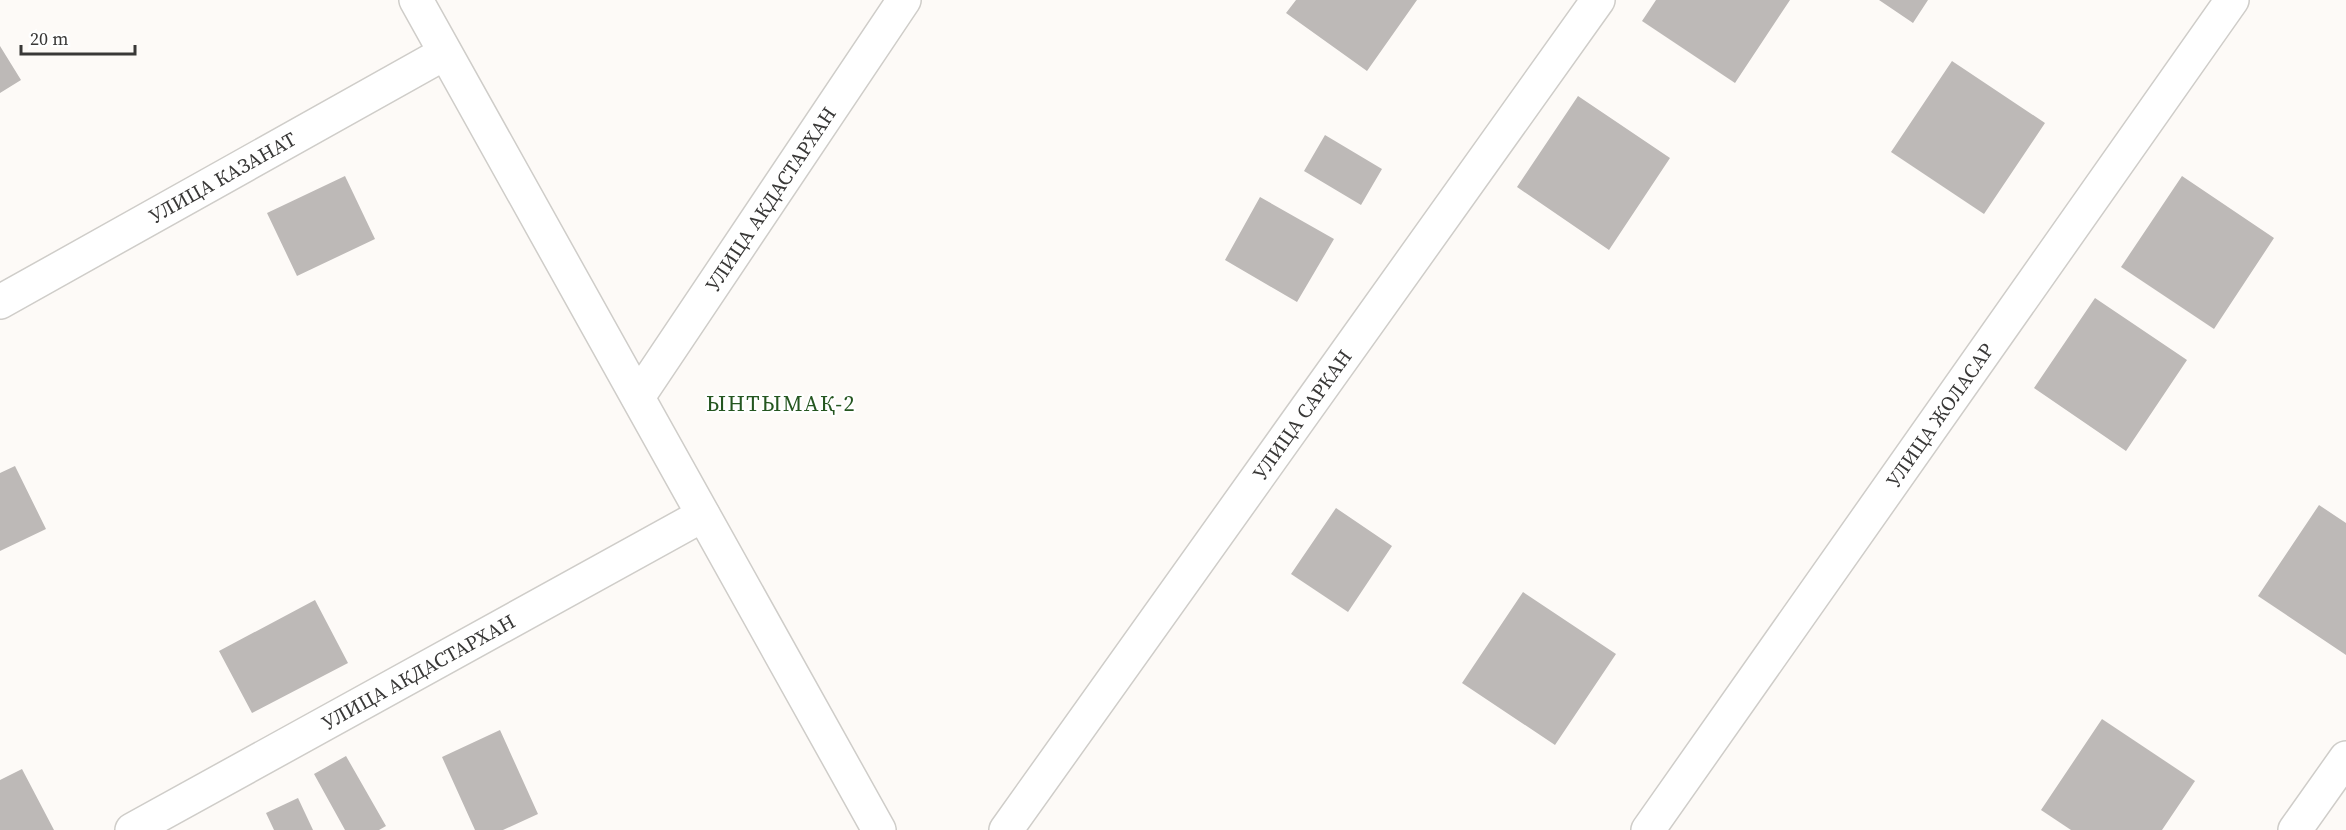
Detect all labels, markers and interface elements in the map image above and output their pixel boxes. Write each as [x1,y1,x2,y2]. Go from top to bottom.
scale bar [21,18,135,56]
text: 20 m [30,26,68,51]
street label: УЛИЦА АКДАСТАРХАН [698,101,843,297]
street label: УЛИЦА КАЗАНАТ [144,125,301,230]
street label: УЛИЦА ЖОЛАСАР [1879,337,2000,493]
street label: УЛИЦА САРКАН [1246,344,1358,486]
district label: ЫНТЫМАҚ-2 [706,388,856,418]
street label: УЛИЦА АКДАСТАРХАН [317,607,520,737]

